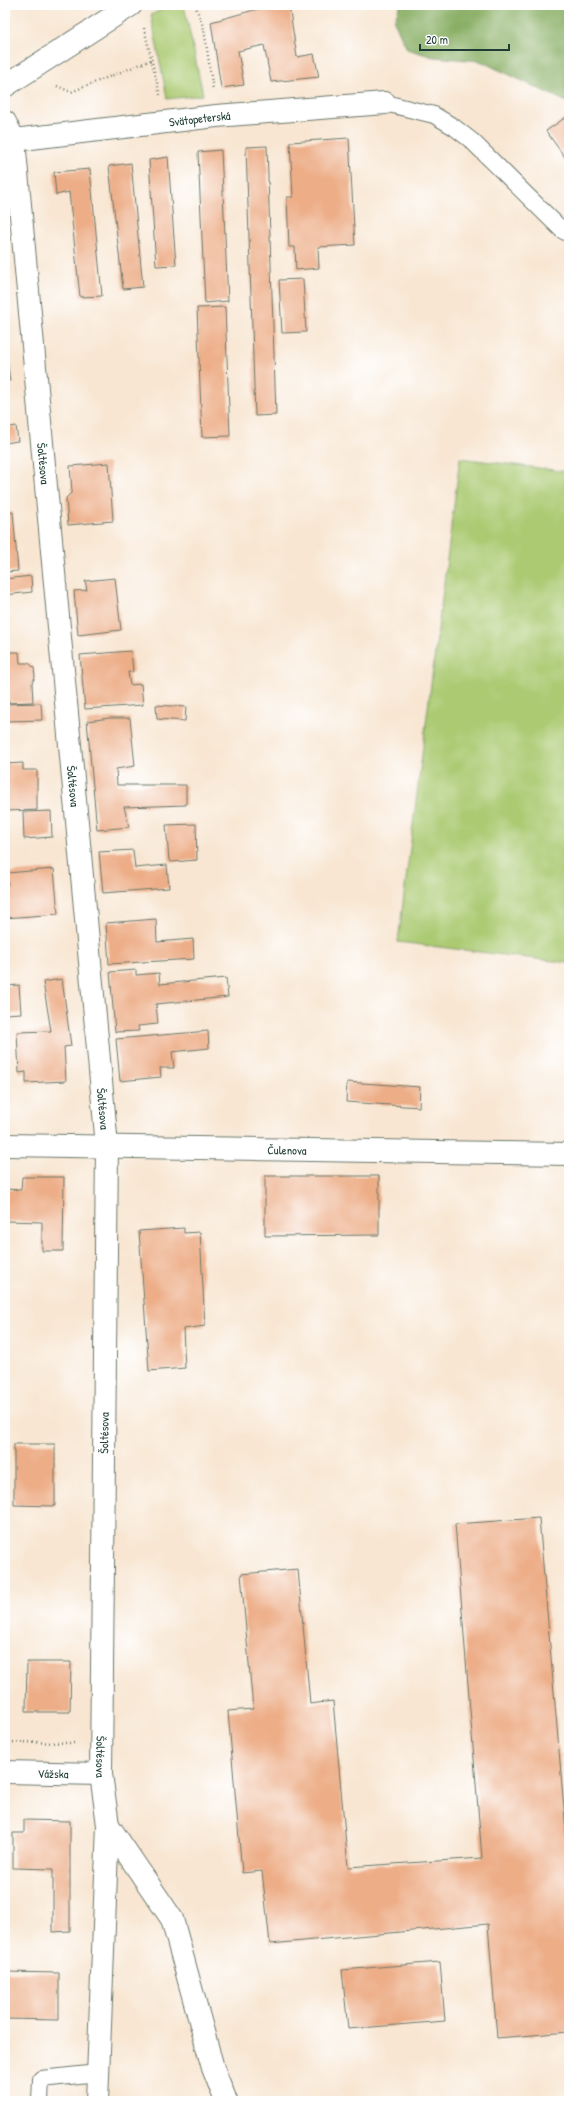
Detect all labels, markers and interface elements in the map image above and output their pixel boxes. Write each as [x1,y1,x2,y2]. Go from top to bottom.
scale bar [420,26,509,52]
text: 20 m [426,31,448,48]
street label: Svätopeterská [168,106,231,130]
street label: Šoltésova [34,442,54,485]
street label: Šoltésova [63,765,84,808]
street label: Šoltésova [93,1087,114,1130]
street label: Čulenova [267,1141,307,1158]
street label: Šoltésova [95,1412,113,1454]
street label: Šoltésova [92,1736,110,1779]
street label: Vážska [37,1764,69,1782]

